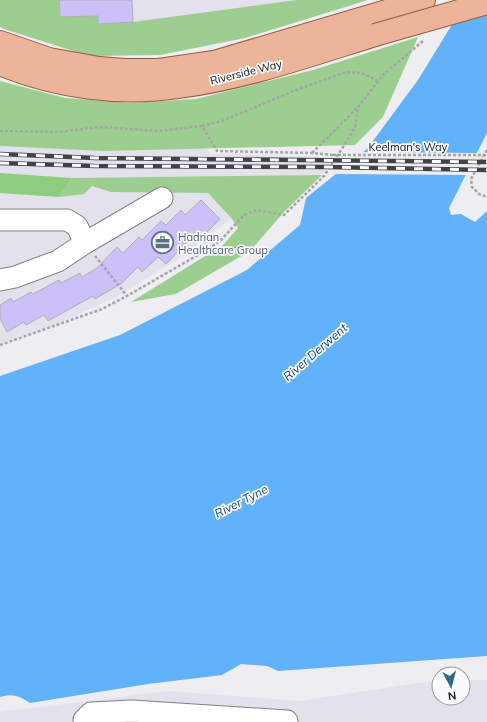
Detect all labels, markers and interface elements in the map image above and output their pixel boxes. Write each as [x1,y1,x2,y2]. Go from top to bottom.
street label: Riverside Way [209,56,283,88]
street label: Keelman's Way [369,140,448,154]
office icon: Hadrian Healthcare Group [150,230,176,256]
place label: Hadrian Healthcare Group [178,230,268,257]
water label: River Derwent [280,320,351,384]
water label: River Tyne [212,481,271,521]
north arrow [431,666,471,706]
text: N [447,688,457,703]

